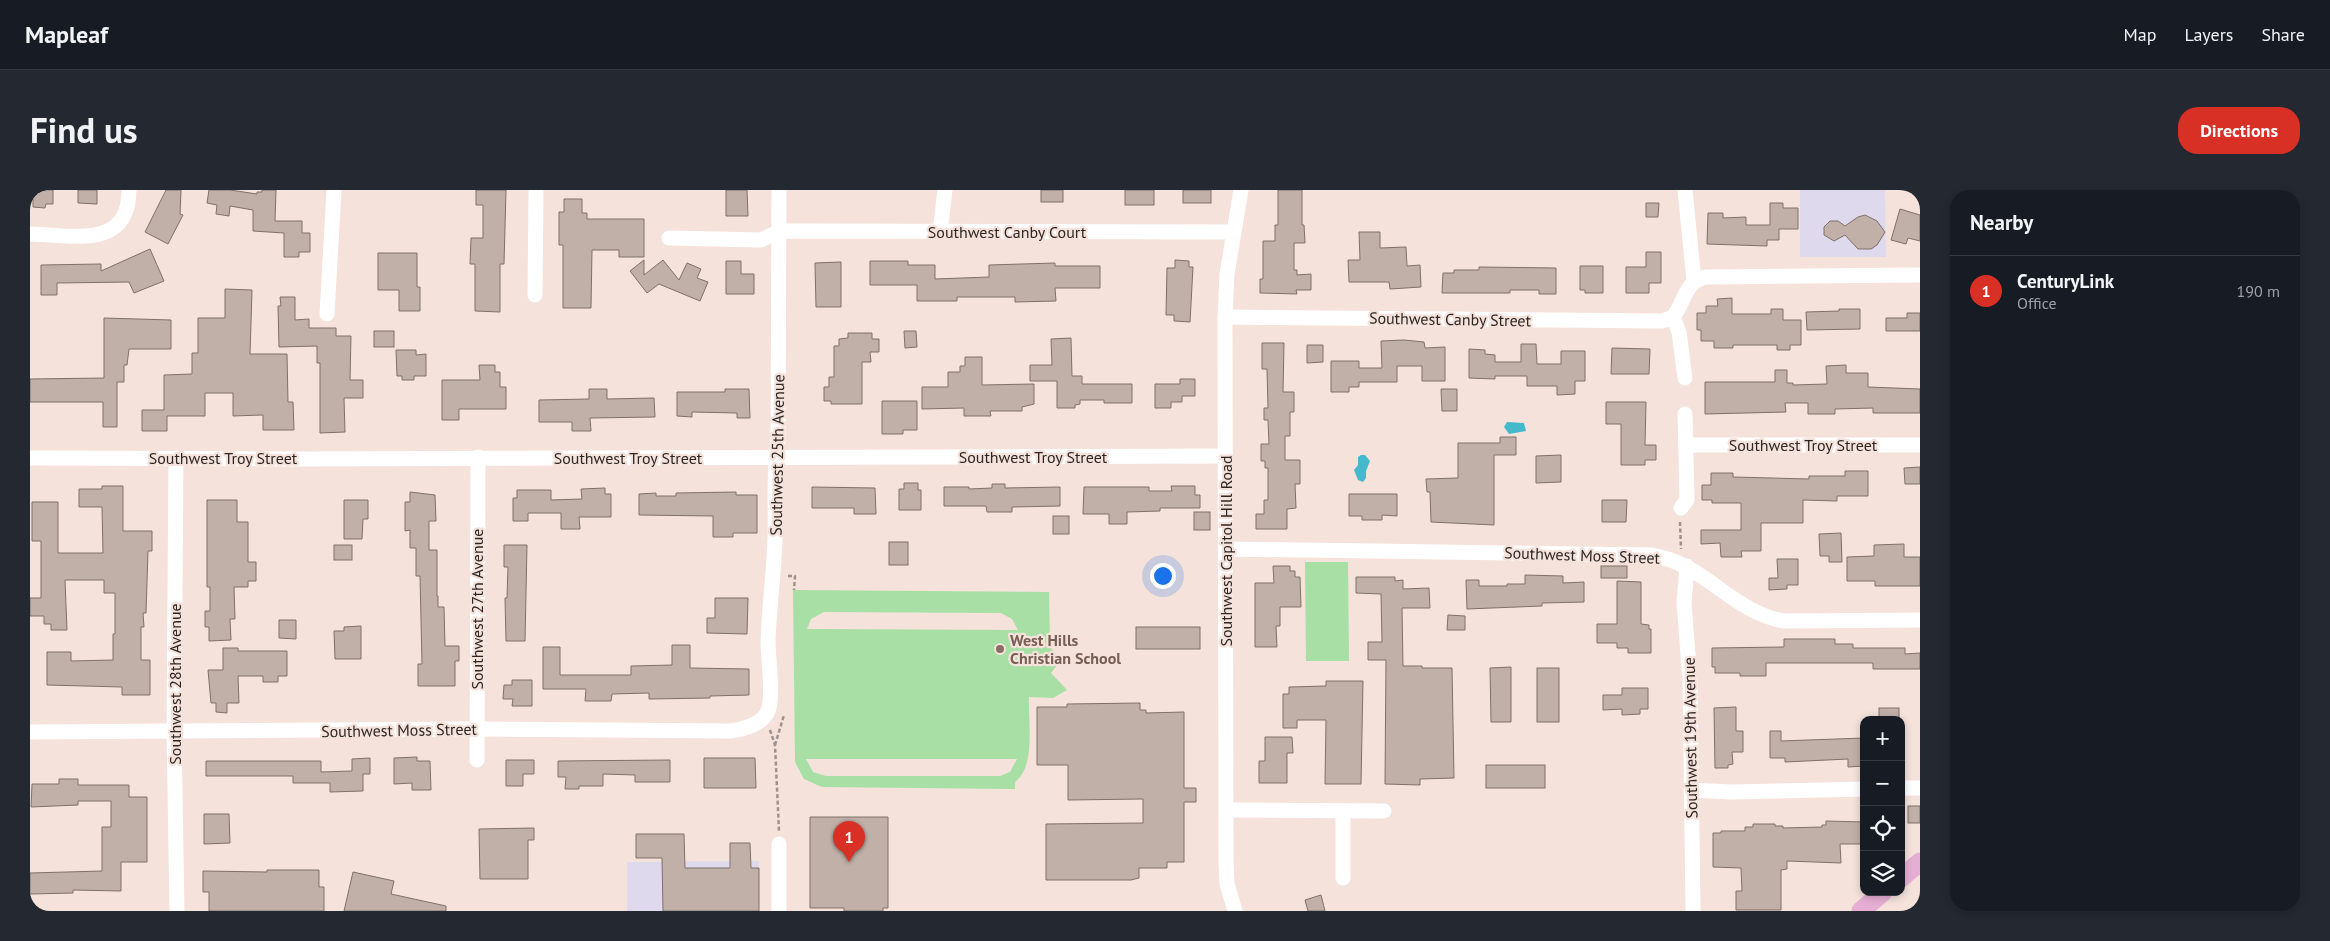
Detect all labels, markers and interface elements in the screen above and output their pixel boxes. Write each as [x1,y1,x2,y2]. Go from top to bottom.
text: Mapleaf [25,19,108,50]
text: Map [2124,23,2156,46]
text: Layers [2184,23,2233,46]
text: Share [2261,23,2305,46]
text: Find us [30,107,138,153]
button: Directions [2178,107,2300,154]
text: Nearby [1970,209,2033,236]
street label: Southwest Canby Court [928,222,1087,242]
text: CenturyLink [2017,269,2114,293]
text: 1 [1981,281,1991,301]
text: 190 m [2237,281,2280,301]
text: Office [2017,293,2057,313]
street label: Southwest Canby Street [1369,308,1532,330]
street label: Southwest 25th Avenue [766,374,788,536]
street label: Southwest Troy Street [1729,435,1878,455]
street label: Southwest Troy Street [959,447,1108,467]
street label: Southwest Troy Street [149,448,298,468]
street label: Southwest Troy Street [554,448,703,468]
street label: Southwest Capitol Hill Road [1216,455,1236,647]
street label: Southwest 27th Avenue [467,529,487,689]
street label: Southwest Moss Street [1504,542,1661,568]
your location [1150,563,1176,589]
street label: Southwest 28th Avenue [165,603,185,765]
place label: West Hills Christian School [1010,630,1121,668]
marker: West Hills Christian School [994,643,1006,655]
street label: Southwest 19th Avenue [1679,657,1701,819]
map controls [1860,716,1905,896]
button: + [1860,716,1905,761]
street label: Southwest Moss Street [321,719,478,741]
button: − [1860,761,1905,806]
button: locate [1860,806,1905,851]
pin: 1 [833,821,865,862]
button: layers [1860,851,1905,896]

